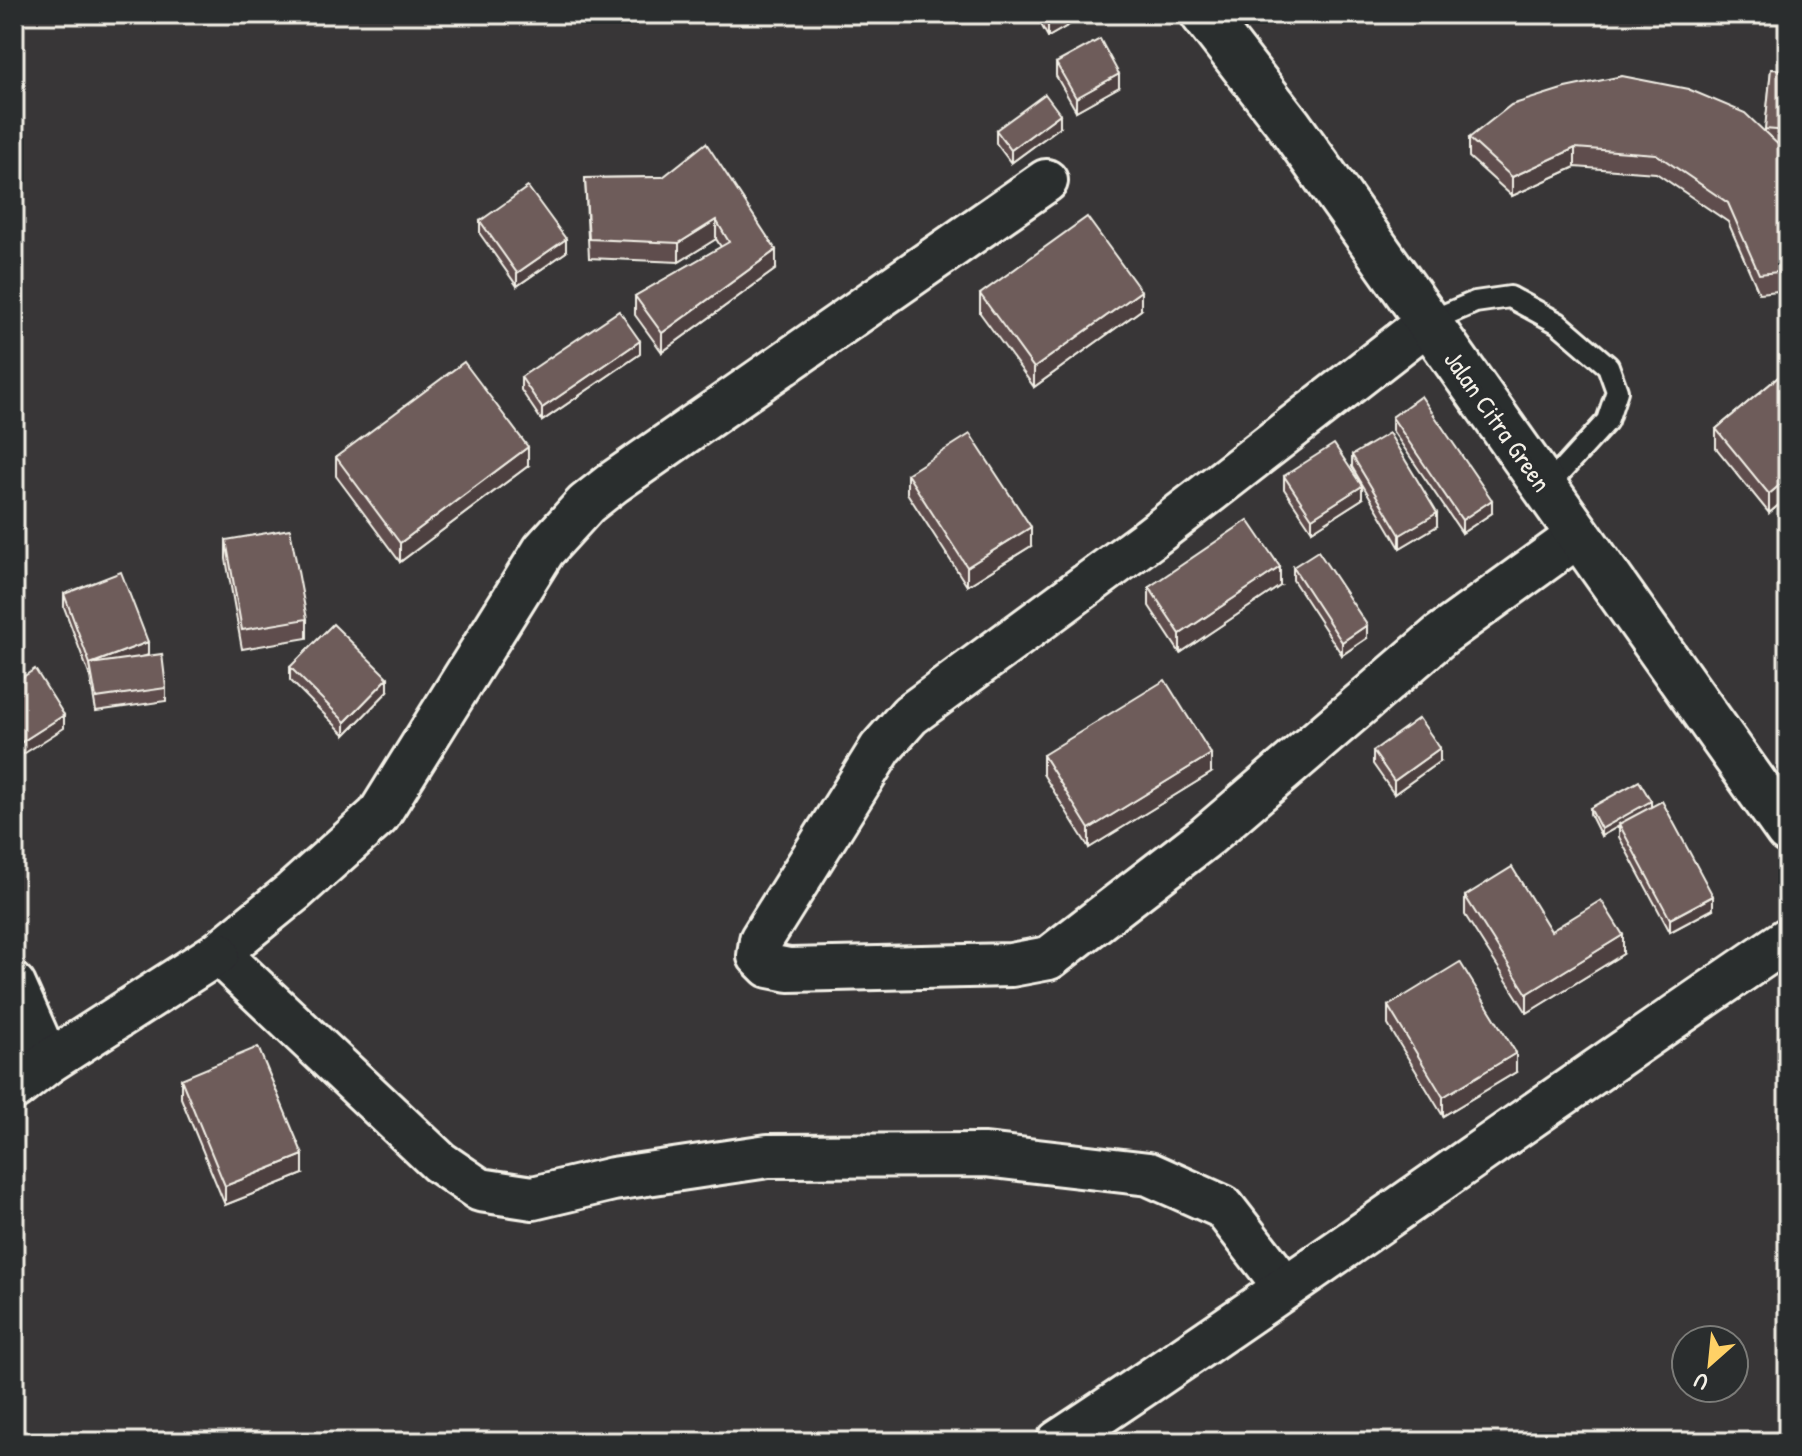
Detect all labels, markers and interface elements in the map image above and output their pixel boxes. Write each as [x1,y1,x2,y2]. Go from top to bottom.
street label: Jalan Citra Green [1436,343,1560,499]
north arrow [1670,1324,1750,1404]
text: U [1689,1366,1713,1398]

